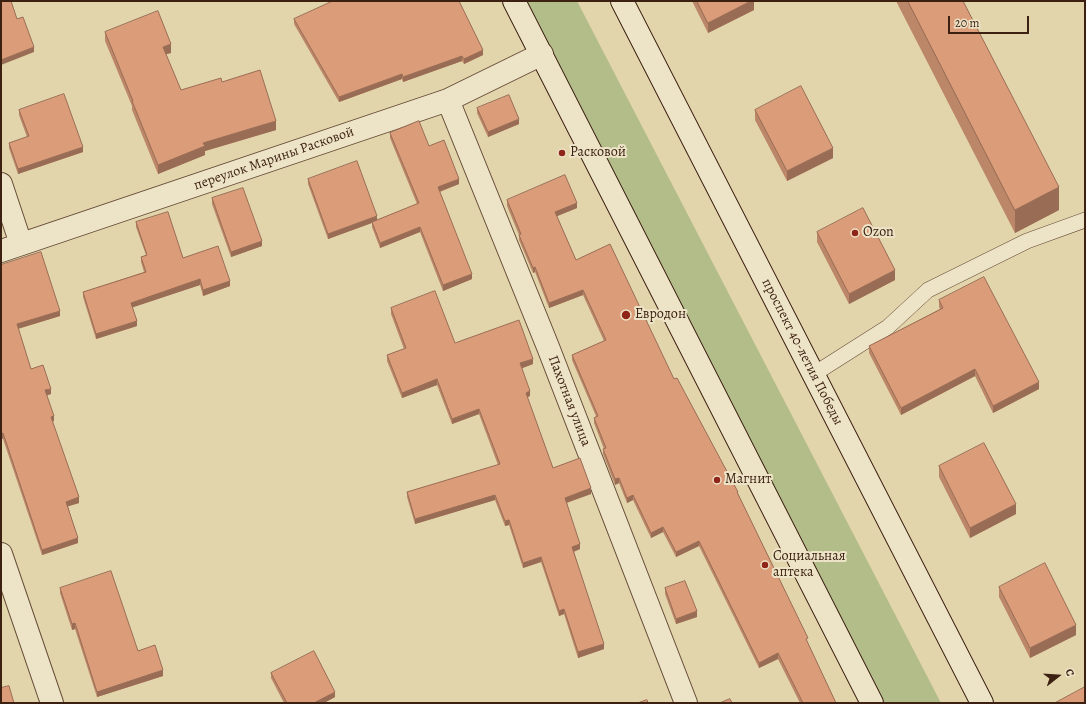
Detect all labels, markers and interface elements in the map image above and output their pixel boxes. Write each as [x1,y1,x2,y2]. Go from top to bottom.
scale bar [950,8,1031,34]
text: 20 m [955,15,979,31]
street label: переулок Марины Расковой [192,124,356,194]
place label: Расковой [570,145,626,161]
marker: Расковой [557,148,567,158]
place label: Ozon [863,225,894,241]
marker: Ozon [850,228,860,238]
street label: проспект 40-летия Победы [758,276,846,428]
place label: Евродон [635,307,686,323]
marker: Евродон [620,309,632,321]
street label: Пахотная улица [544,353,594,449]
place label: Магнит [725,472,772,488]
marker: Магнит [712,475,722,485]
place label: Социальная аптека [773,549,845,582]
marker: Социальная аптека [760,560,770,570]
north arrow [1038,656,1078,696]
text: С [1062,667,1078,678]

